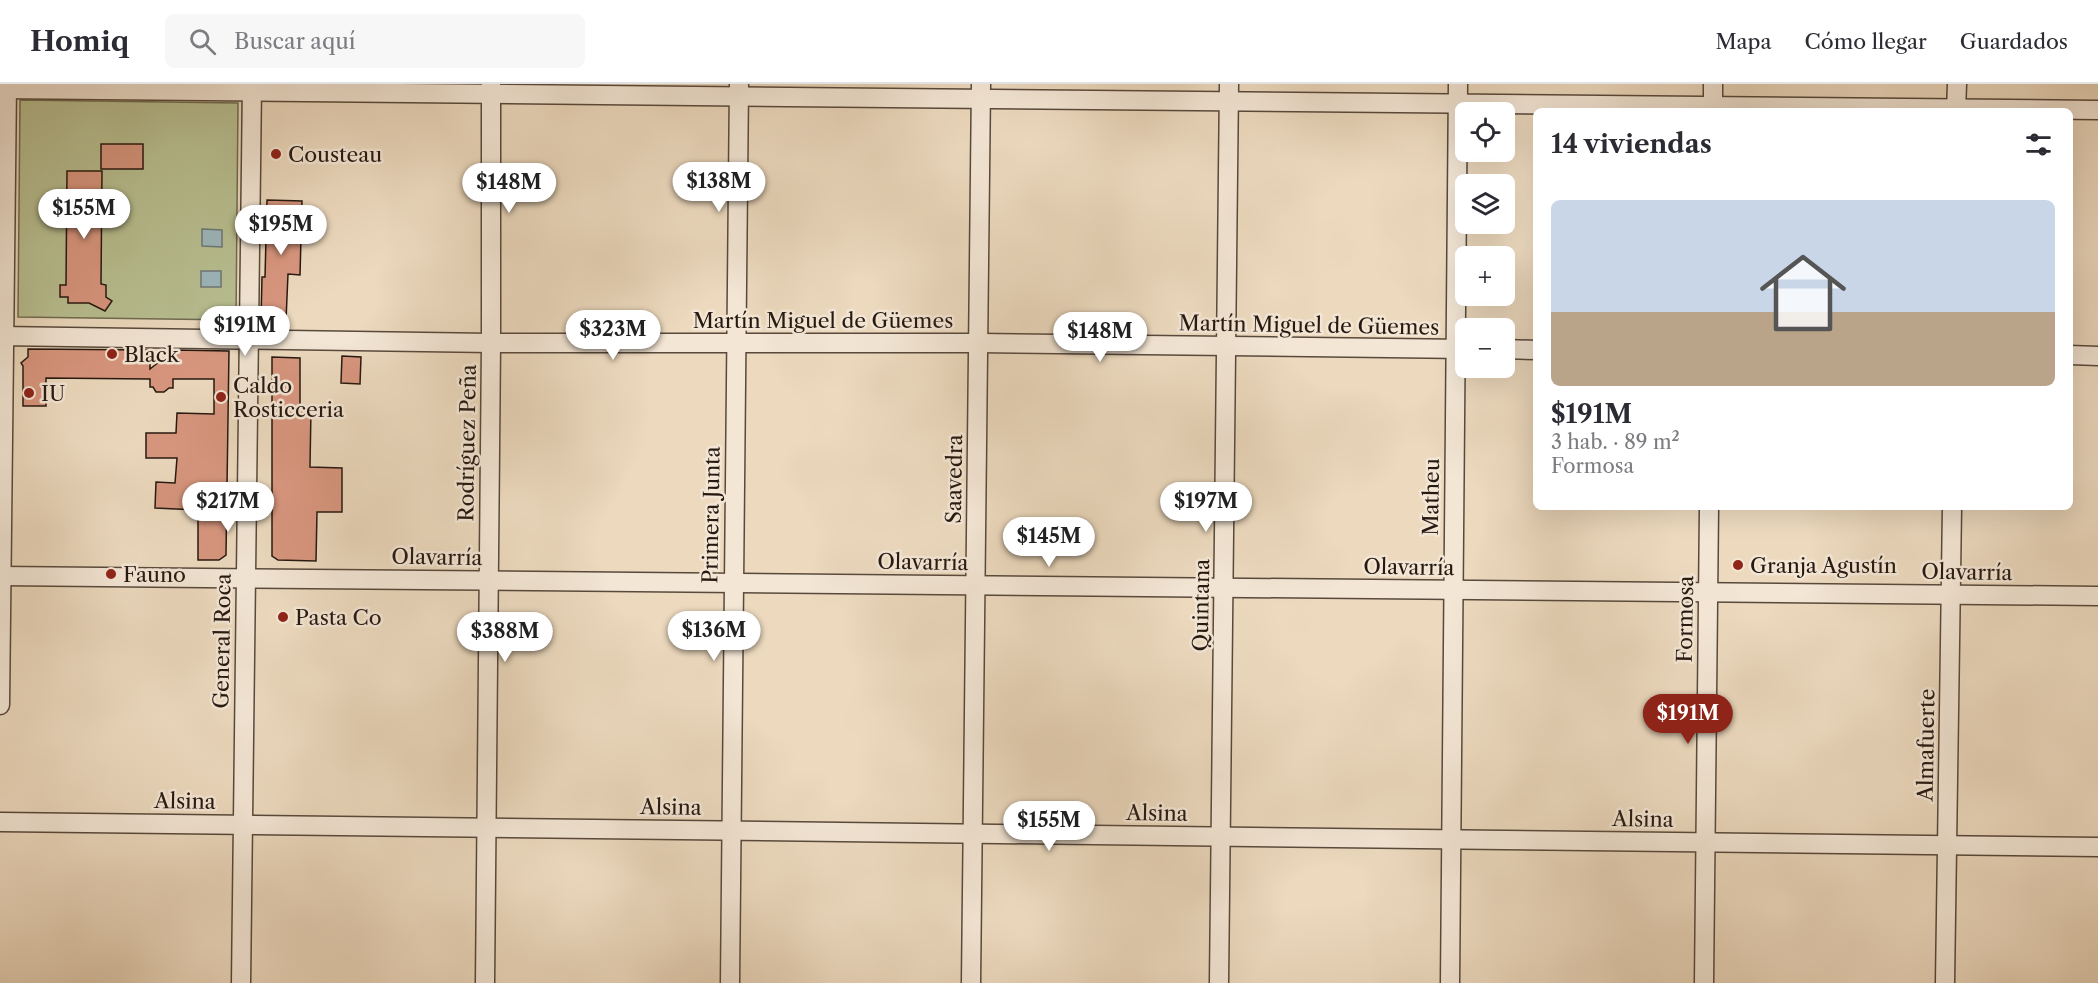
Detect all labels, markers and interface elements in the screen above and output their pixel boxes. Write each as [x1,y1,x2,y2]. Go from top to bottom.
search box [165,14,585,68]
text: Homiq [30,24,129,58]
icon: search [186,25,219,58]
text: Buscar aquí [234,28,356,55]
text: Mapa [1715,29,1772,54]
text: Cómo llegar [1805,29,1927,54]
text: Guardados [1960,29,2068,54]
map controls [1455,102,1515,378]
button: locate [1455,102,1515,162]
text: 14 viviendas [1551,128,1712,160]
icon: filters [2022,128,2055,161]
place label: Cousteau [288,142,382,167]
marker: Cousteau [269,147,283,161]
pin: $138M [677,162,761,213]
pin: $148M [467,163,551,214]
text: $138M [686,169,752,193]
text: $148M [476,170,542,194]
button: layers [1455,174,1515,234]
pin: $155M [42,189,126,240]
text: $155M [52,196,116,220]
pin: $195M [239,205,323,256]
text: $195M [249,212,313,236]
icon: home [1749,239,1857,347]
button: + [1455,246,1515,306]
pin: $191M [203,306,287,357]
street label: Martín Miguel de Güemes [693,308,953,333]
pin: $323M [571,310,655,361]
street label: Martín Miguel de Güemes [1178,310,1440,340]
pin: $148M [1058,312,1142,363]
text: $191M [214,313,276,337]
text: $323M [580,317,646,341]
button: − [1455,318,1515,378]
text: $148M [1067,319,1133,343]
place label: Black [124,342,180,367]
marker: Black [105,347,119,361]
street label: Rodríguez Peña [453,363,481,522]
place label: Caldo Rosticceria [233,373,345,422]
place label: IU [41,381,65,406]
marker: IU [22,386,36,400]
marker: Caldo Rosticceria [214,390,228,404]
text: $191M [1551,398,1632,430]
text: 3 hab. · 89 m² [1551,430,1680,454]
street label: Saavedra [941,433,967,524]
street label: Primera Junta [697,445,725,584]
text: Formosa [1551,454,1634,478]
street label: Matheu [1418,458,1444,536]
pin: $217M [186,482,270,533]
pin: $197M [1164,482,1248,533]
text: $217M [196,489,260,513]
text: $197M [1174,489,1238,513]
pin: $145M [1007,517,1091,568]
text: $145M [1017,524,1081,548]
street label: Olavarría [391,544,484,570]
street label: Olavarría [877,549,970,575]
place label: Granja Agustín [1750,553,1897,578]
street label: Olavarría [1363,554,1456,580]
street label: Quintana [1188,558,1214,652]
marker: Granja Agustín [1731,558,1745,572]
street label: Olavarría [1921,559,2014,585]
place label: Fauno [123,562,186,587]
marker: Fauno [104,567,118,581]
street label: General Roca [208,572,236,709]
street label: Formosa [1672,574,1698,663]
place label: Pasta Co [295,605,382,630]
marker: Pasta Co [276,610,290,624]
pin: $136M [672,611,756,662]
pin: $388M [463,612,547,663]
text: $136M [682,618,746,642]
text: $388M [471,619,539,643]
street label: Almafuerte [1913,688,1939,803]
pin: $191M [1646,694,1730,745]
text: $191M [1657,701,1719,725]
street label: Alsina [153,788,217,814]
street label: Alsina [639,794,703,820]
street label: Alsina [1125,800,1189,826]
pin: $155M [1007,801,1091,852]
street label: Alsina [1611,806,1675,832]
text: $155M [1017,808,1081,832]

